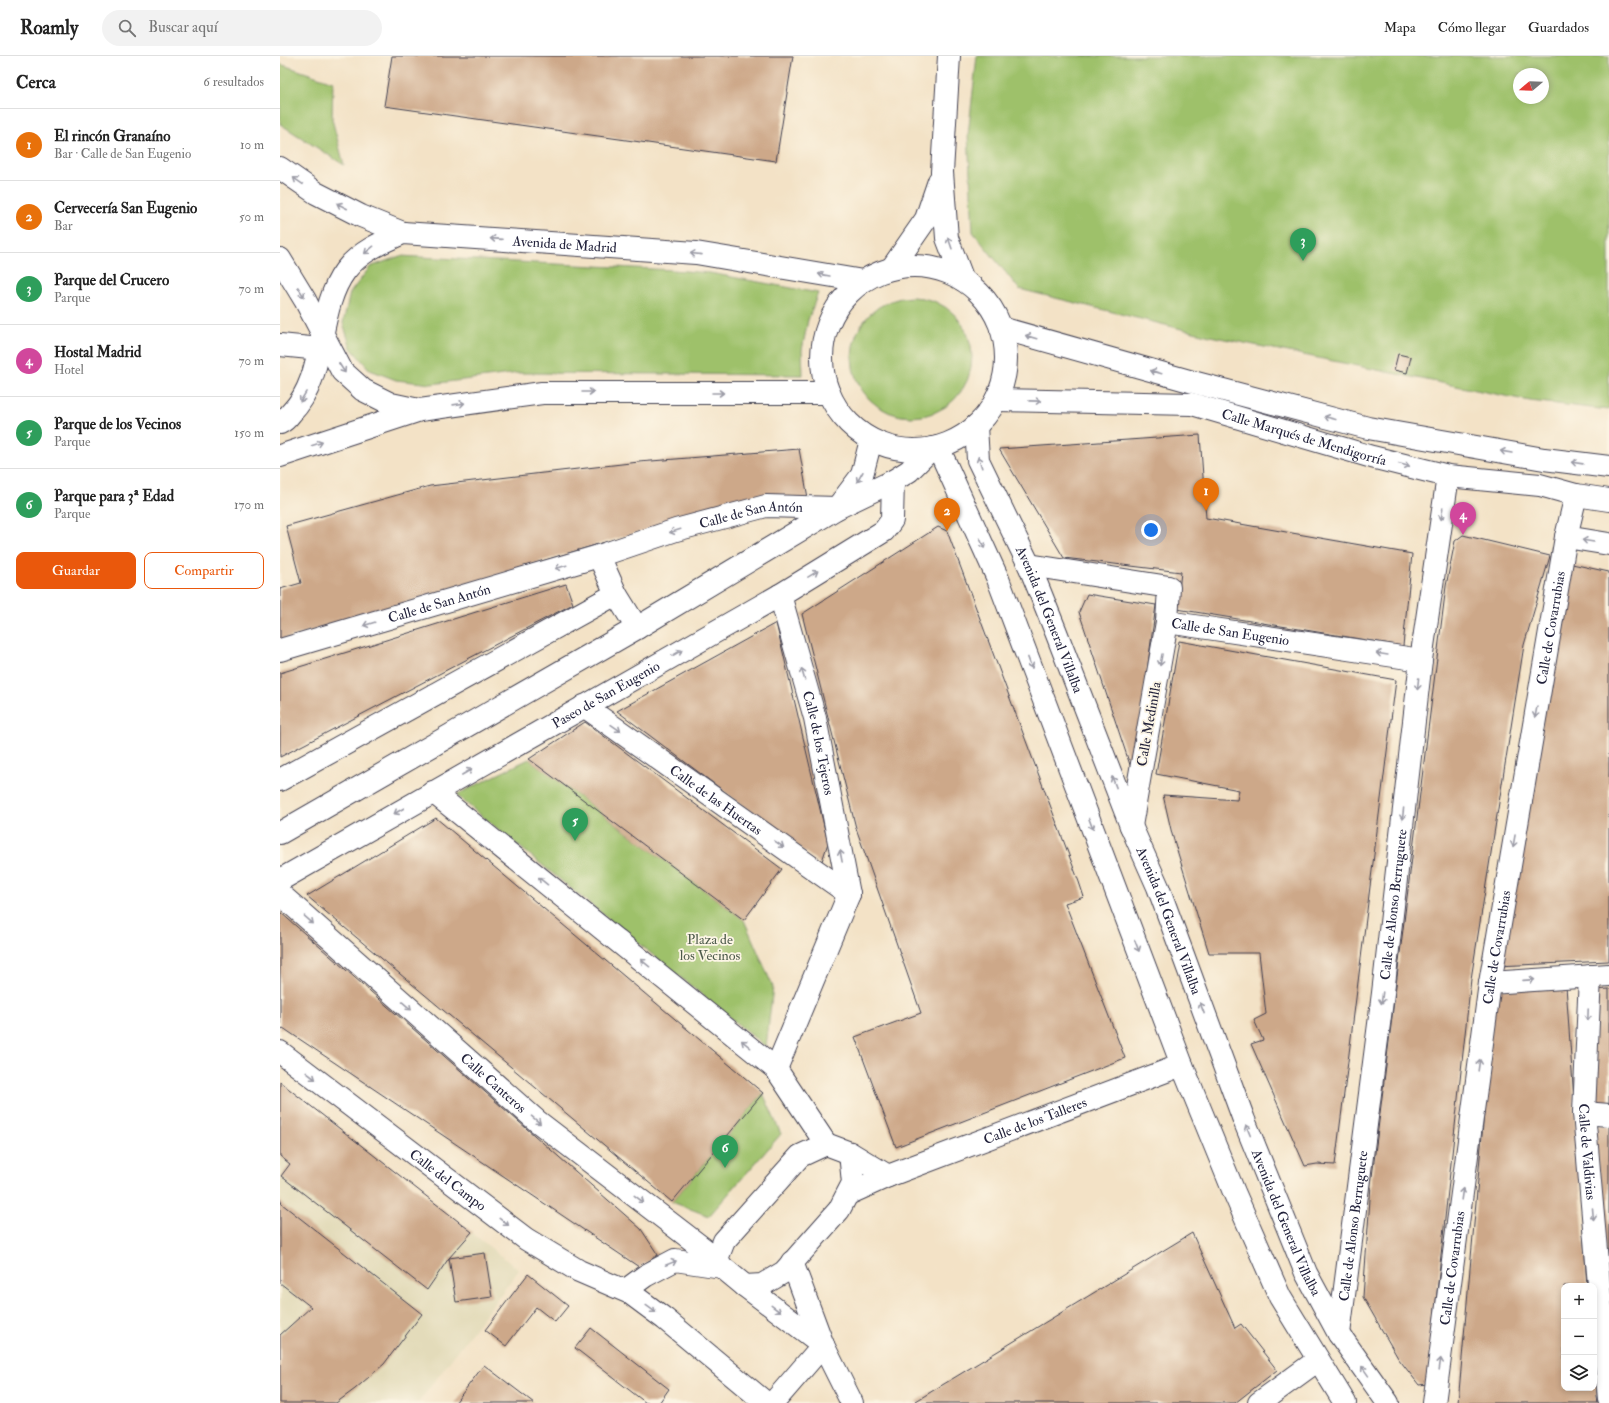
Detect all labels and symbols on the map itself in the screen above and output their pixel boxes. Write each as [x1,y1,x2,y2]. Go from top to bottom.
north arrow [1513,68,1549,104]
one-way arrow [293,177,304,185]
one-way arrow [336,202,348,210]
pin: 3 [1290,228,1316,261]
street label: Avenida de Madrid [511,232,617,256]
one-way arrow [490,236,503,243]
one-way arrow [945,238,953,250]
one-way arrow [363,246,374,254]
one-way arrow [690,250,703,257]
one-way arrow [818,270,831,278]
one-way arrow [297,286,305,298]
one-way arrow [1024,333,1037,340]
one-way arrow [338,363,346,374]
one-way arrow [1149,368,1162,375]
one-way arrow [581,388,594,395]
one-way arrow [711,389,724,397]
one-way arrow [298,391,306,403]
one-way arrow [1028,397,1041,405]
one-way arrow [452,400,465,408]
street label: Calle Marqués de Mendigorría [1220,405,1389,469]
one-way arrow [1324,414,1337,421]
one-way arrow [311,440,324,447]
one-way arrow [1500,448,1513,456]
one-way arrow [975,457,983,469]
one-way arrow [1571,459,1584,467]
one-way arrow [1397,462,1410,469]
one-way arrow [856,470,863,482]
pin: 1 [1193,478,1219,511]
street label: Calle de San Antón [697,497,803,532]
pin: 2 [934,498,960,531]
pin: 4 [1450,502,1476,535]
one-way arrow [1438,507,1446,520]
your location [1141,520,1161,540]
one-way arrow [669,528,682,535]
one-way arrow [979,536,986,548]
one-way arrow [1582,537,1595,545]
street label: Avenida del General Villalba [1012,542,1087,695]
one-way arrow [555,564,568,571]
one-way arrow [807,570,819,578]
street label: Calle de Covarrubias [1532,570,1569,686]
street label: Calle de San Antón [386,580,492,626]
street label: Calle de San Eugenio [1170,614,1291,649]
one-way arrow [363,621,376,628]
one-way arrow [671,649,683,656]
one-way arrow [1376,650,1389,658]
one-way arrow [1156,653,1164,666]
street label: Paseo de San Eugenio [549,657,663,732]
one-way arrow [1027,657,1034,670]
one-way arrow [799,668,806,681]
one-way arrow [1414,677,1422,690]
street label: Calle Medinilla [1133,680,1165,768]
street label: Calle de los Tejeros [799,689,838,796]
one-way arrow [1532,706,1540,719]
one-way arrow [610,724,621,732]
street label: Calle de las Huertas [667,761,766,838]
one-way arrow [460,768,472,776]
one-way arrow [1110,777,1118,789]
one-way arrow [1400,807,1407,820]
one-way arrow [393,808,405,816]
pin: 5 [562,808,588,841]
one-way arrow [1087,818,1095,830]
street label: Calle de Alonso Berruguete [1376,828,1410,981]
one-way arrow [1510,834,1518,847]
one-way arrow [773,840,784,848]
street label: Avenida del General Villalba [1132,843,1205,997]
one-way arrow [836,850,844,863]
one-way arrow [538,877,549,885]
street label: Calle de Covarrubias [1479,889,1514,1005]
one-way arrow [304,915,314,924]
park label: Plaza de los Vecinos [680,931,741,964]
one-way arrow [1134,939,1142,951]
one-way arrow [639,958,650,967]
one-way arrow [1522,977,1535,984]
one-way arrow [1378,991,1386,1004]
one-way arrow [401,1001,411,1010]
one-way arrow [1198,1002,1206,1014]
one-way arrow [1584,1008,1592,1021]
one-way arrow [740,1040,751,1049]
street label: Calle Canteros [457,1049,530,1116]
one-way arrow [1475,1059,1483,1072]
one-way arrow [305,1071,316,1080]
street label: Calle de los Talleres [981,1093,1089,1148]
street label: Calle de Valdivias [1575,1103,1600,1201]
one-way arrow [530,1115,541,1124]
one-way arrow [1243,1124,1251,1136]
pin: 6 [712,1135,738,1168]
street label: Calle del Campo [406,1145,490,1214]
street label: Avenida del General Villalba [1248,1146,1325,1299]
street label: Calle de Alonso Berruguete [1335,1149,1371,1302]
one-way arrow [1458,1188,1466,1201]
one-way arrow [633,1195,644,1203]
one-way arrow [1589,1207,1596,1220]
street label: Calle de Covarrubias [1436,1210,1468,1326]
one-way arrow [498,1218,509,1226]
one-way arrow [664,1259,676,1267]
one-way arrow [646,1305,657,1313]
one-way arrow [770,1305,781,1314]
one-way arrow [1436,1358,1444,1371]
one-way arrow [1361,1366,1370,1377]

